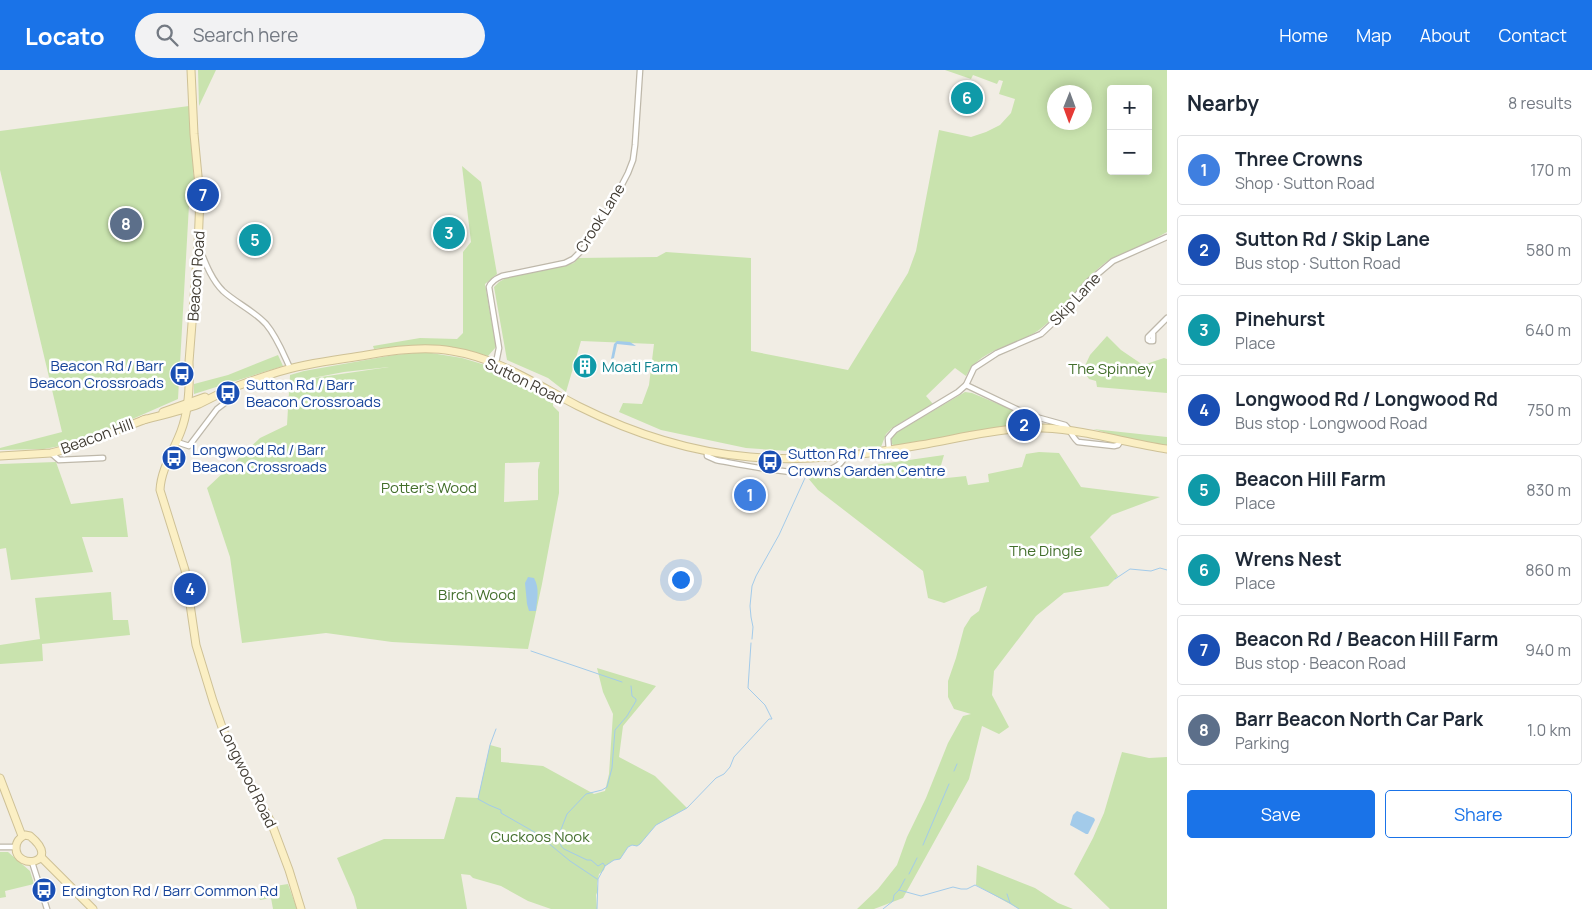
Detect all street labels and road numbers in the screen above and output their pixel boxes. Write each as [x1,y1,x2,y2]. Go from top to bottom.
street label: Crook Lane [570,179,630,257]
street label: Beacon Road [182,230,210,322]
street label: Skip Lane [1045,268,1105,330]
street label: Sutton Road [482,353,568,409]
street label: Beacon Hill [58,413,136,459]
street label: Longwood Road [214,723,282,831]

